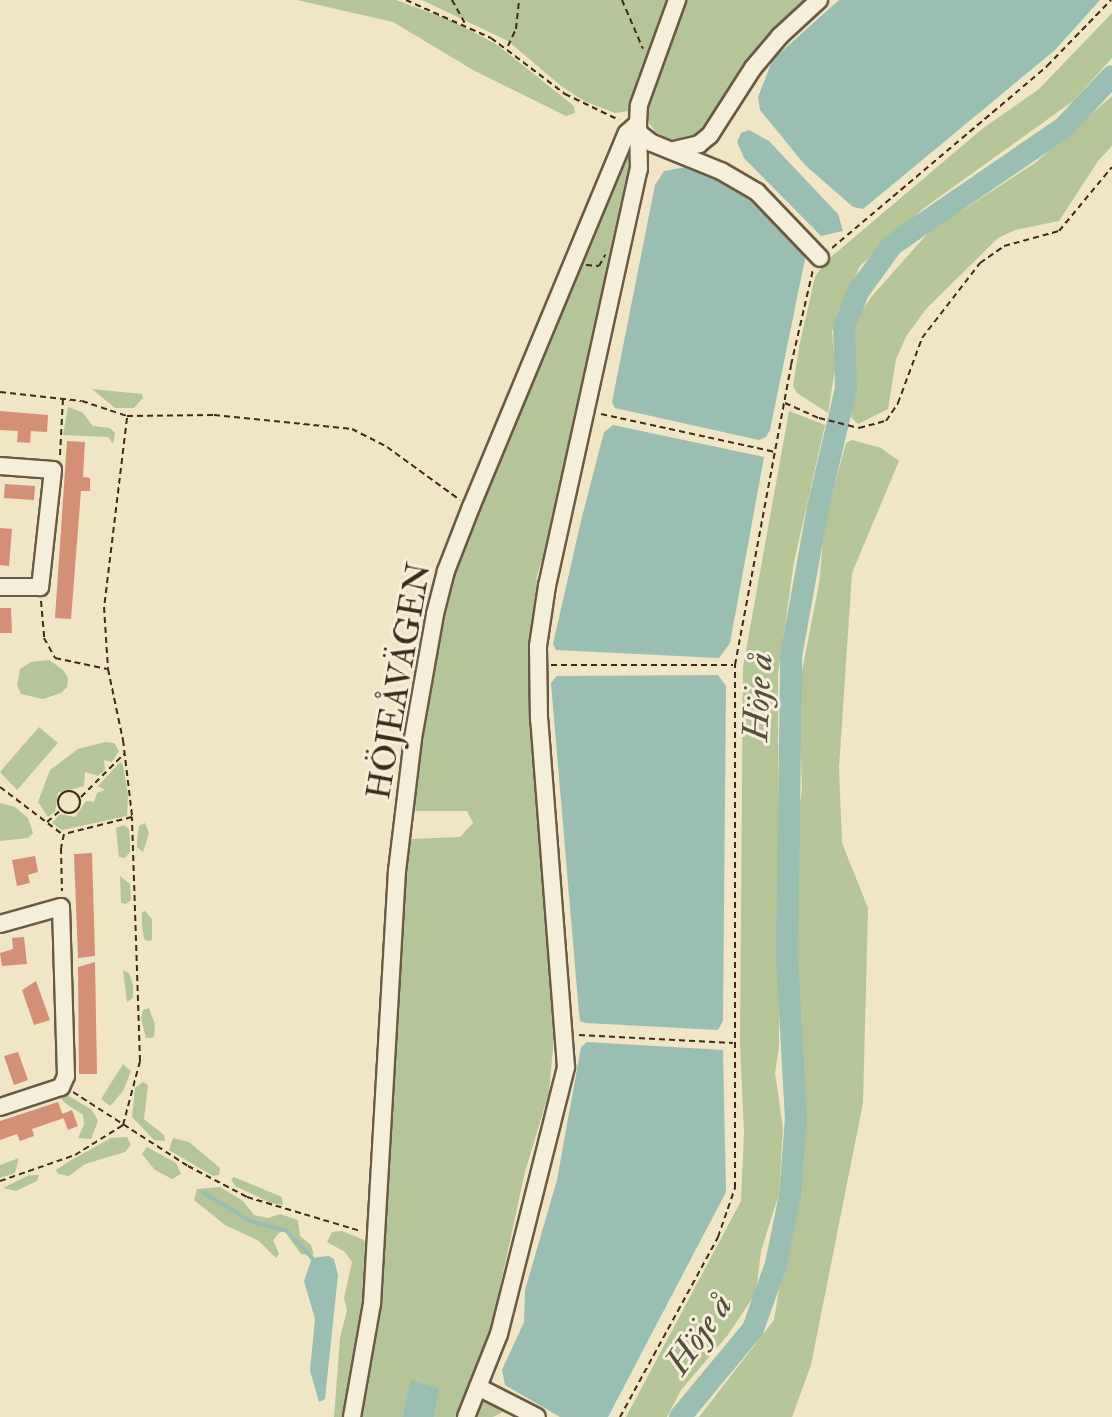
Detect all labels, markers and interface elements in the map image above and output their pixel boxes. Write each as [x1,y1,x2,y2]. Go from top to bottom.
street label: HÖJEÅVÄGEN [358,559,440,803]
water label: Höje å [734,652,782,742]
water label: Höje å [656,1285,742,1383]

